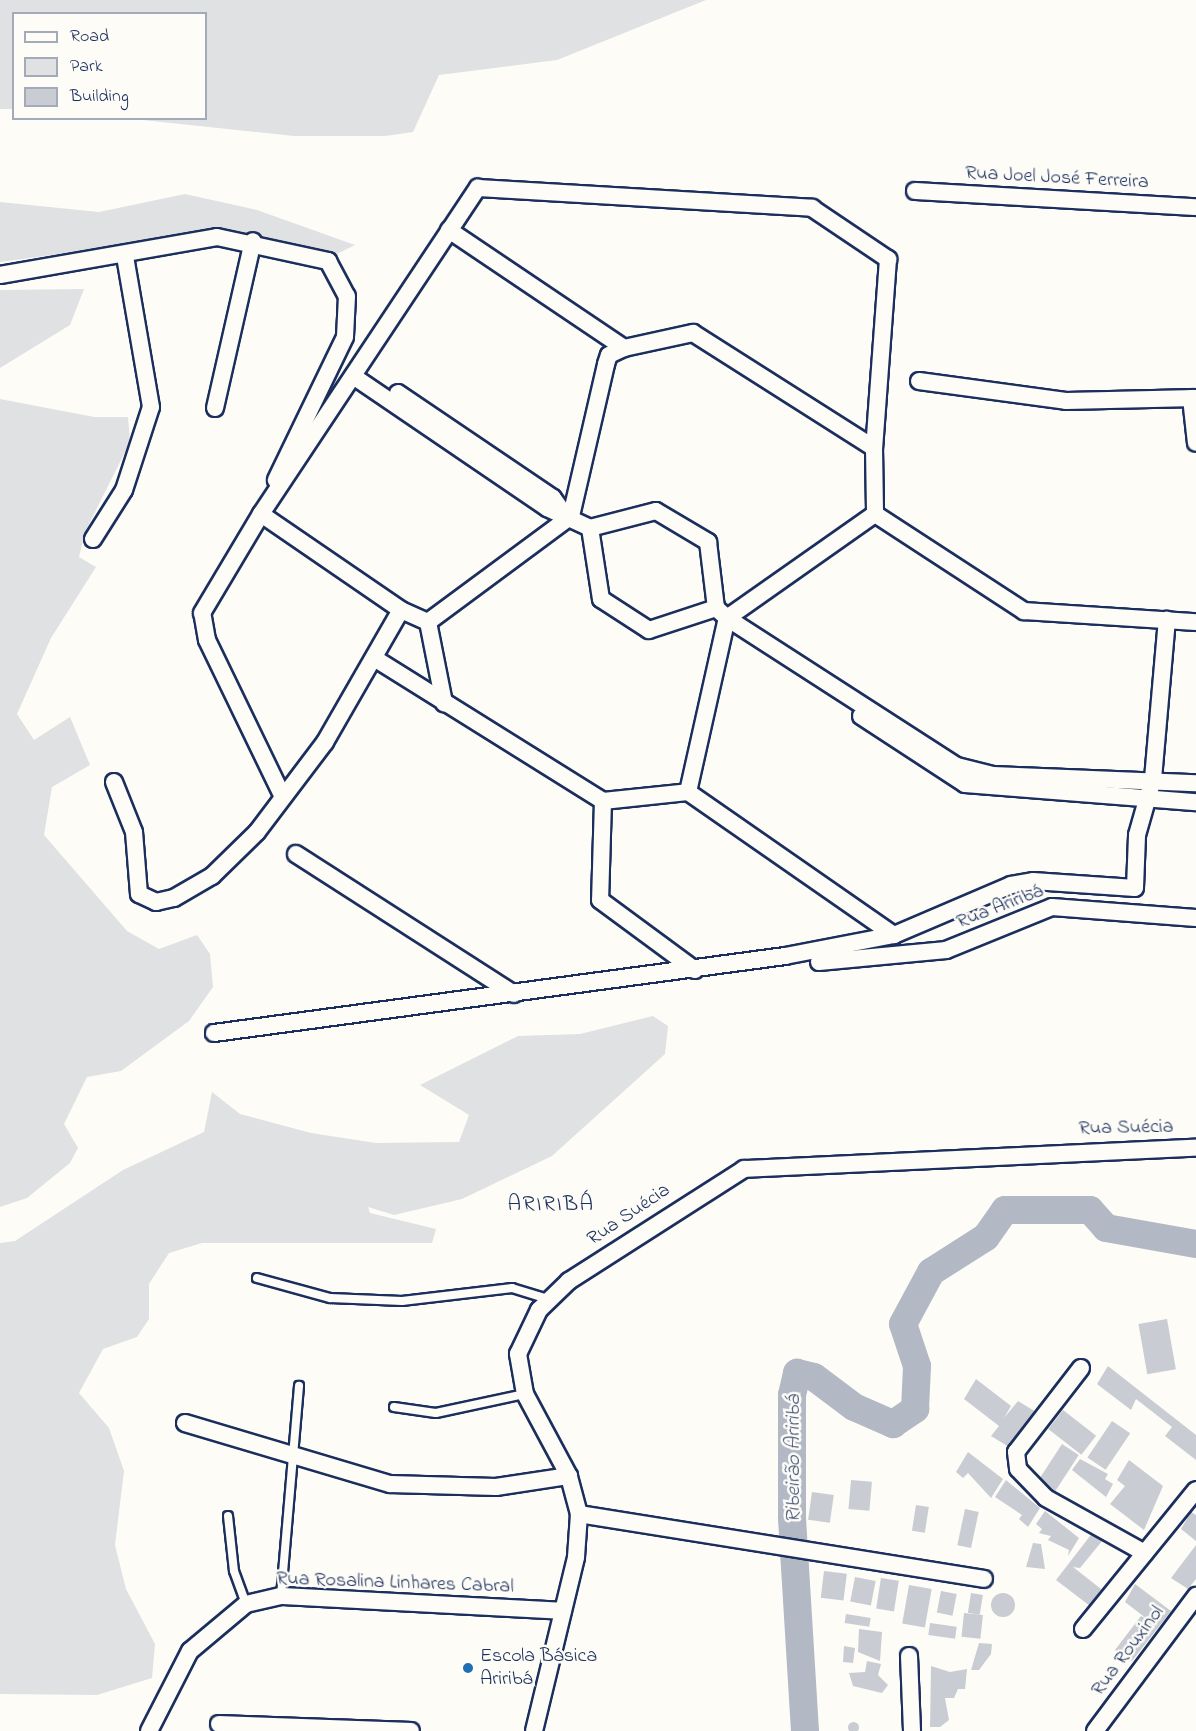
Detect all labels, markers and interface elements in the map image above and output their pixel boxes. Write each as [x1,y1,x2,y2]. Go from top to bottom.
legend [12,12,207,120]
text: Road [70,24,109,50]
text: Park [70,54,103,80]
text: Building [70,84,129,110]
street label: Rua Joel José Ferreira [965,161,1149,195]
street label: Rua Ariribá [953,880,1047,934]
street label: Rua Suécia [1078,1115,1174,1141]
street label: Rua Suécia [583,1179,675,1251]
district label: ARIRIBÁ [507,1193,595,1219]
water label: Ribeirão Ariribá [781,1395,807,1523]
street label: Rua Rosalina Linhares Cabral [276,1567,514,1599]
street label: Rua Rouxinol [1086,1601,1170,1701]
place label: Escola Básica Ariribá [480,1644,597,1691]
marker: Escola Básica Ariribá [461,1661,475,1675]

